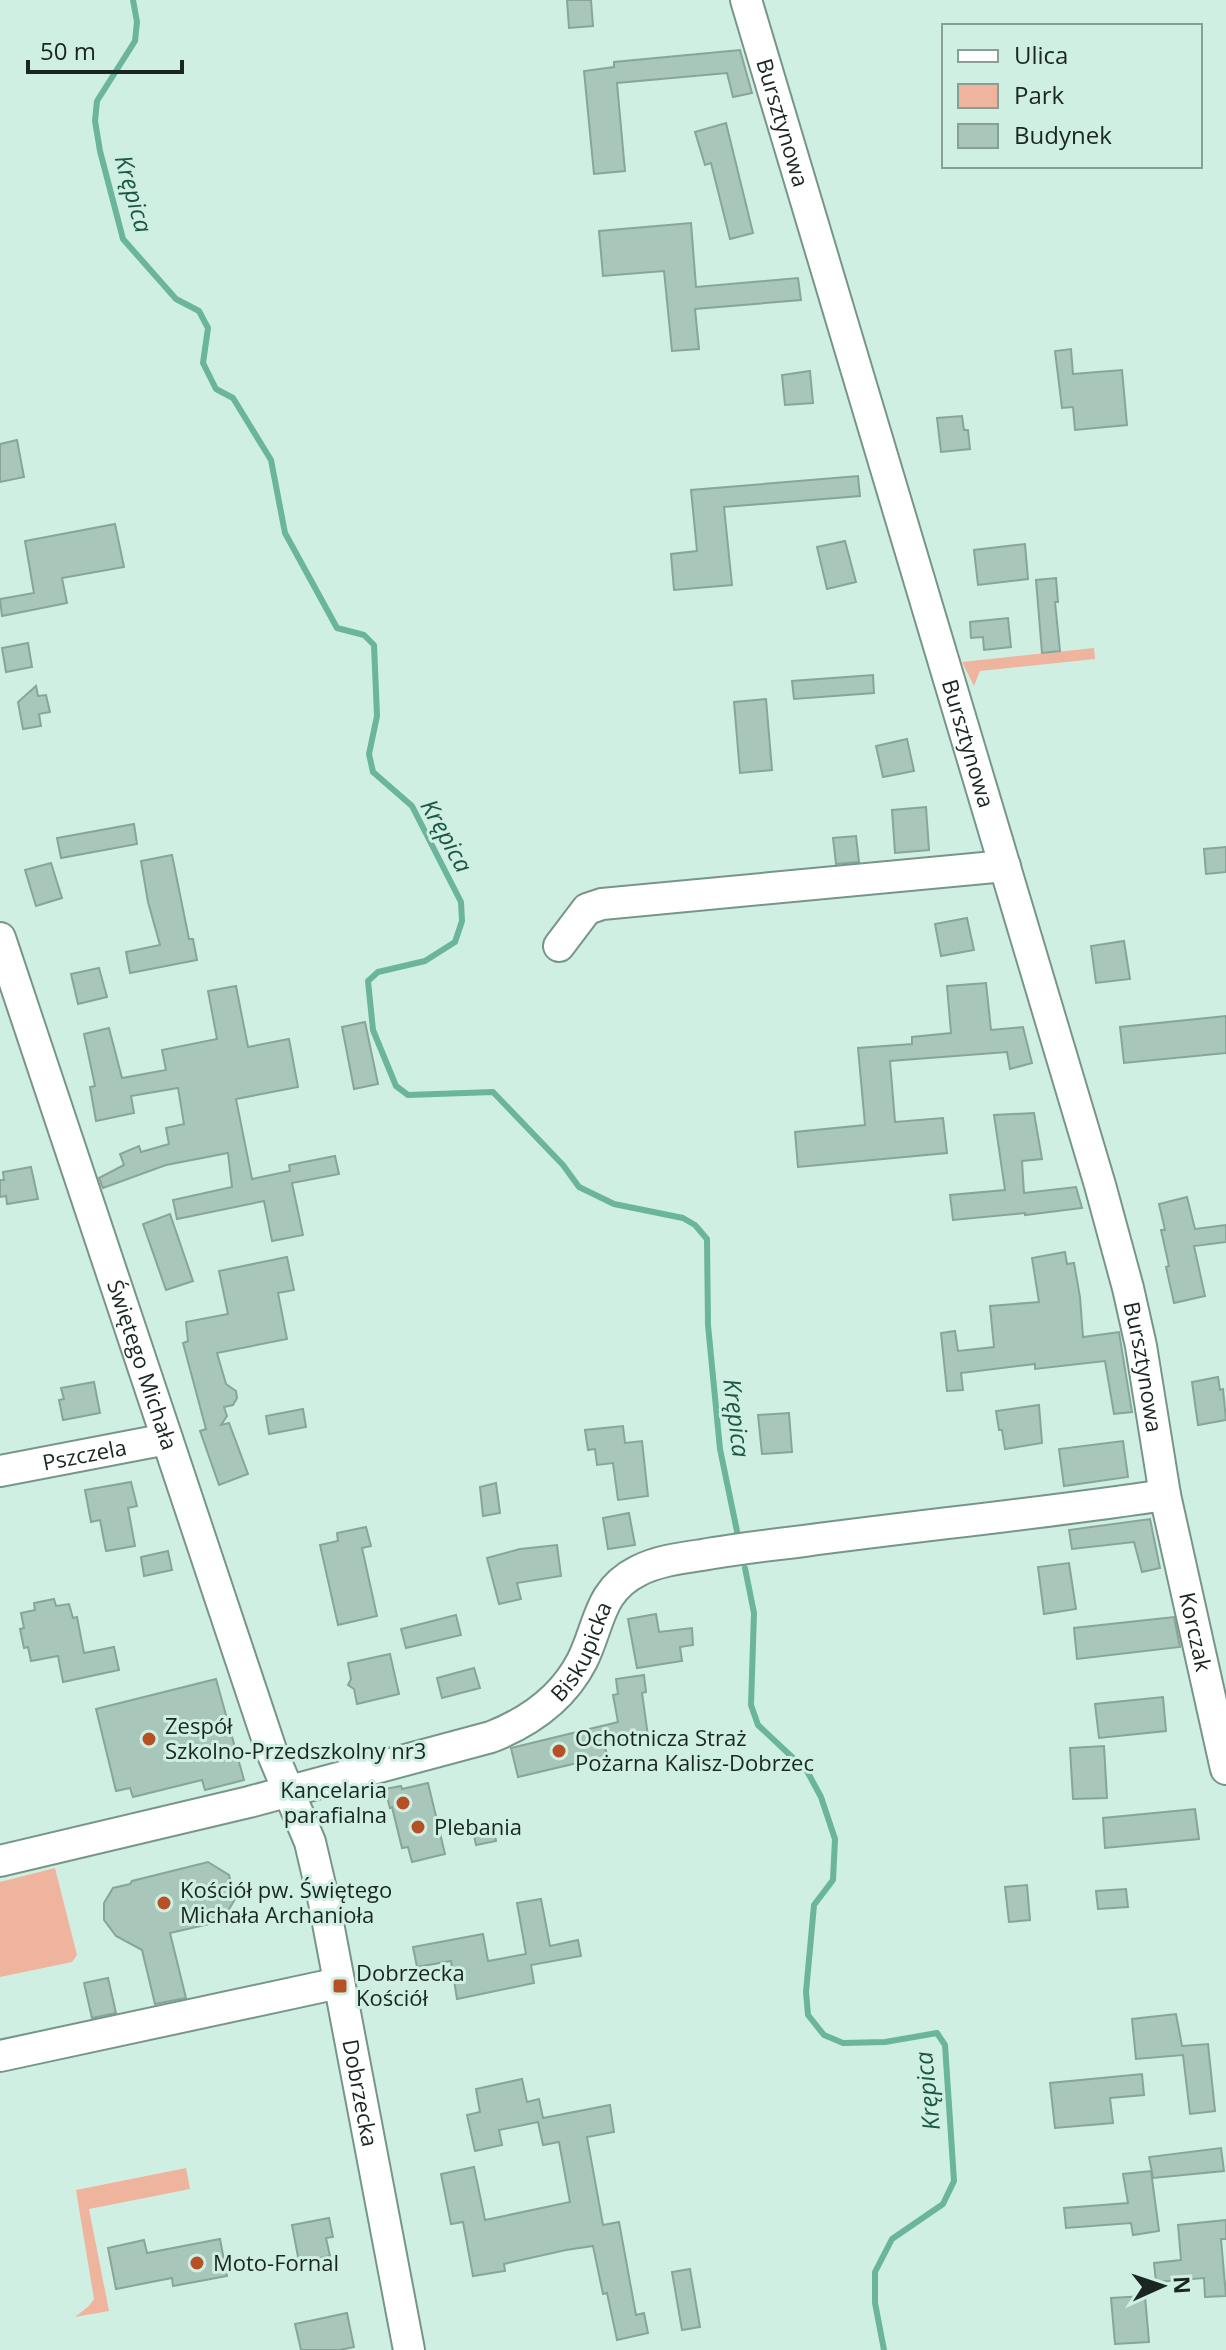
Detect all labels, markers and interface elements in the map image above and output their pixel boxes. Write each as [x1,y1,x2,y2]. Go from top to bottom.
scale bar [28,24,182,74]
legend [942,24,1202,168]
text: 50 m [40,34,96,67]
text: Ulica [1014,38,1068,71]
street label: Bursztynowa [750,55,817,190]
text: Park [1014,78,1065,111]
text: Budynek [1014,118,1112,151]
water label: Krępica [108,151,161,237]
street label: Bursztynowa [936,676,1002,811]
water label: Krępica [414,793,481,878]
street label: Świętego Michała [101,1276,186,1454]
street label: Bursztynowa [1117,1298,1171,1434]
water label: Krępica [716,1376,759,1460]
street label: Pszczela [40,1431,129,1477]
street label: Korczak [1173,1589,1220,1675]
street label: Biskupicka [543,1596,618,1707]
place label: Zespół Szkolno-Przedszkolny nr3 [165,1710,426,1765]
place label: Ochotnicza Straż Pożarna Kalisz-Dobrzec [575,1722,814,1777]
marker: Zespół Szkolno-Przedszkolny nr3 [140,1730,158,1748]
marker: Ochotnicza Straż Pożarna Kalisz-Dobrzec [550,1742,568,1760]
place label: Kancelaria parafialna [280,1774,387,1829]
marker: Kancelaria parafialna [394,1794,412,1812]
place label: Plebania [434,1811,522,1841]
marker: Plebania [409,1818,427,1836]
place label: Kościół pw. Świętego Michała Archanioła [180,1874,392,1929]
marker: Kościół pw. Świętego Michała Archanioła [155,1894,173,1912]
place label: Dobrzecka Kościół [356,1957,465,2012]
marker: Dobrzecka Kościół [331,1977,349,1995]
street label: Dobrzecka [336,2037,386,2149]
water label: Krępica [906,2050,947,2132]
north arrow [1122,2246,1202,2326]
place label: Moto-Fornal [213,2247,339,2277]
marker: Moto-Fornal [188,2254,206,2272]
text: N [1168,2275,1198,2295]

